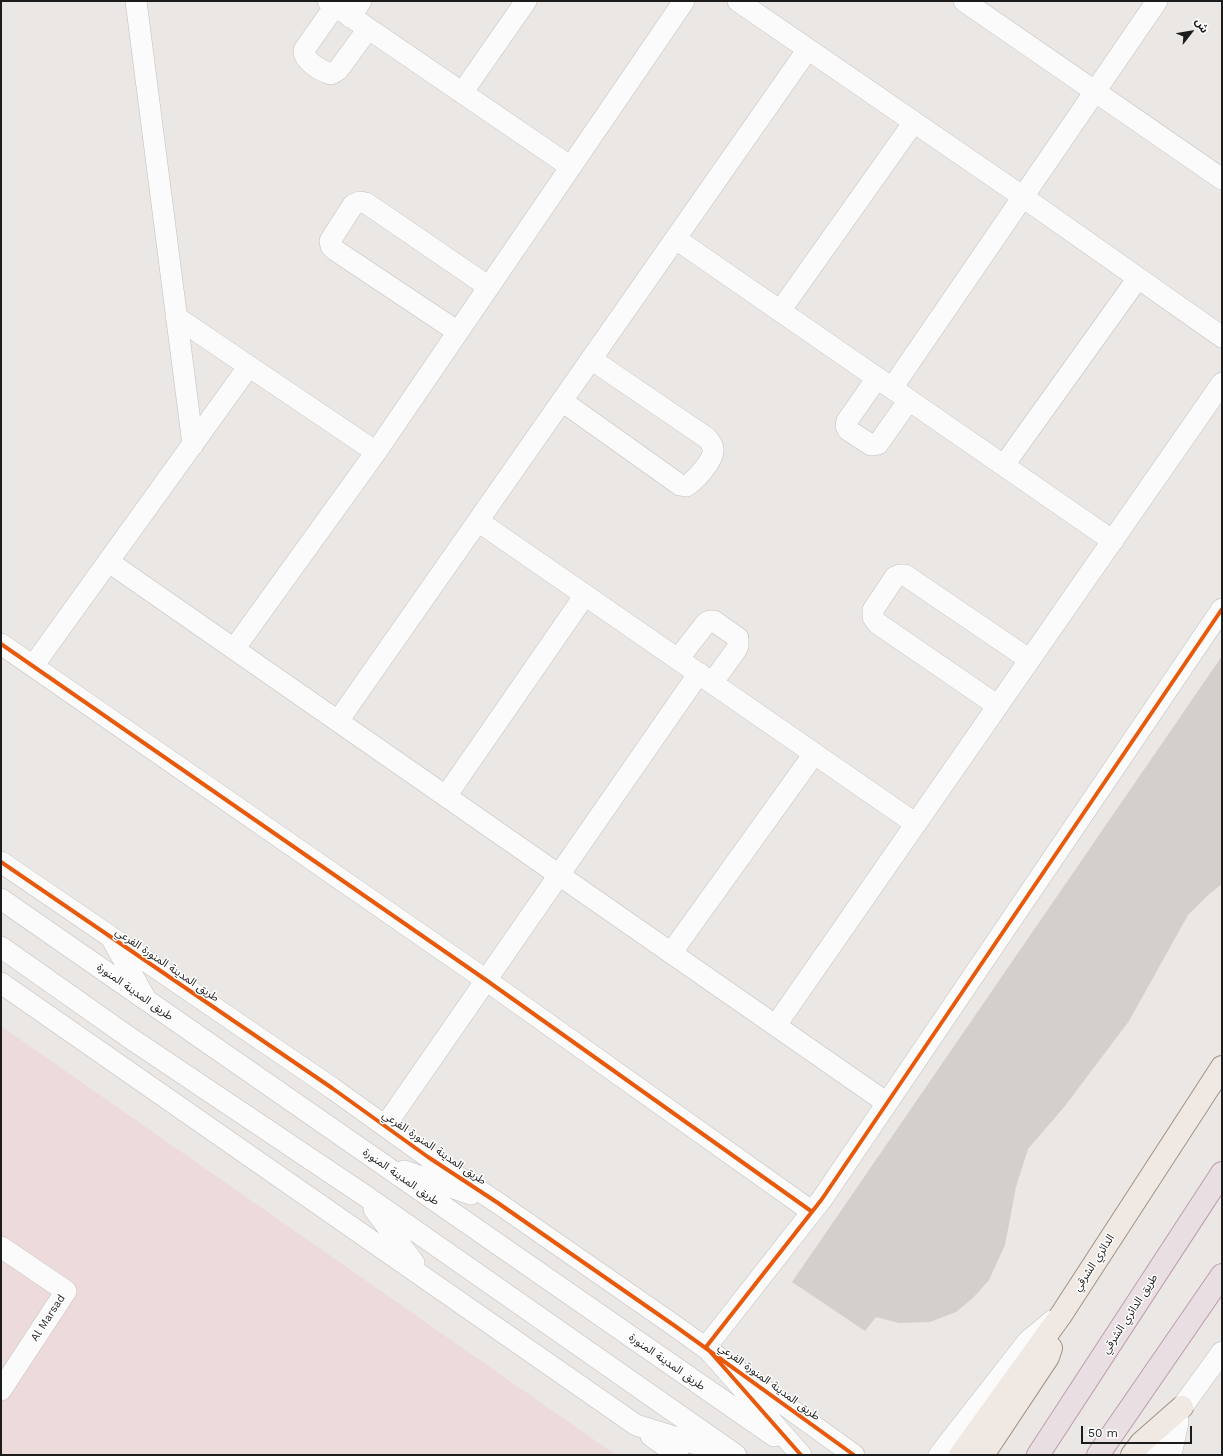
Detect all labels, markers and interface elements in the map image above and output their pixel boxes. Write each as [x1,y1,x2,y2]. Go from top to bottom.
north arrow [1171,12,1211,52]
text: ش [1192,16,1211,35]
street label: طريق المدينة المنورة الفرعي [113,925,221,1005]
street label: طريق المدينة المنورة [94,961,176,1023]
street label: طريق المدينة المنورة الفرعي [380,1108,488,1188]
street label: طريق المدينة المنورة [360,1146,442,1208]
street label: الدائري الشرقي [1071,1232,1117,1294]
street label: طريق الدائري الشرقي [1099,1272,1161,1356]
street label: Al Marsad [28,1292,68,1344]
street label: طريق المدينة المنورة [626,1331,708,1393]
street label: طريق المدينة المنورة الفرعي [716,1341,822,1423]
scale bar [1083,1418,1194,1444]
text: 50 m [1088,1426,1118,1440]

